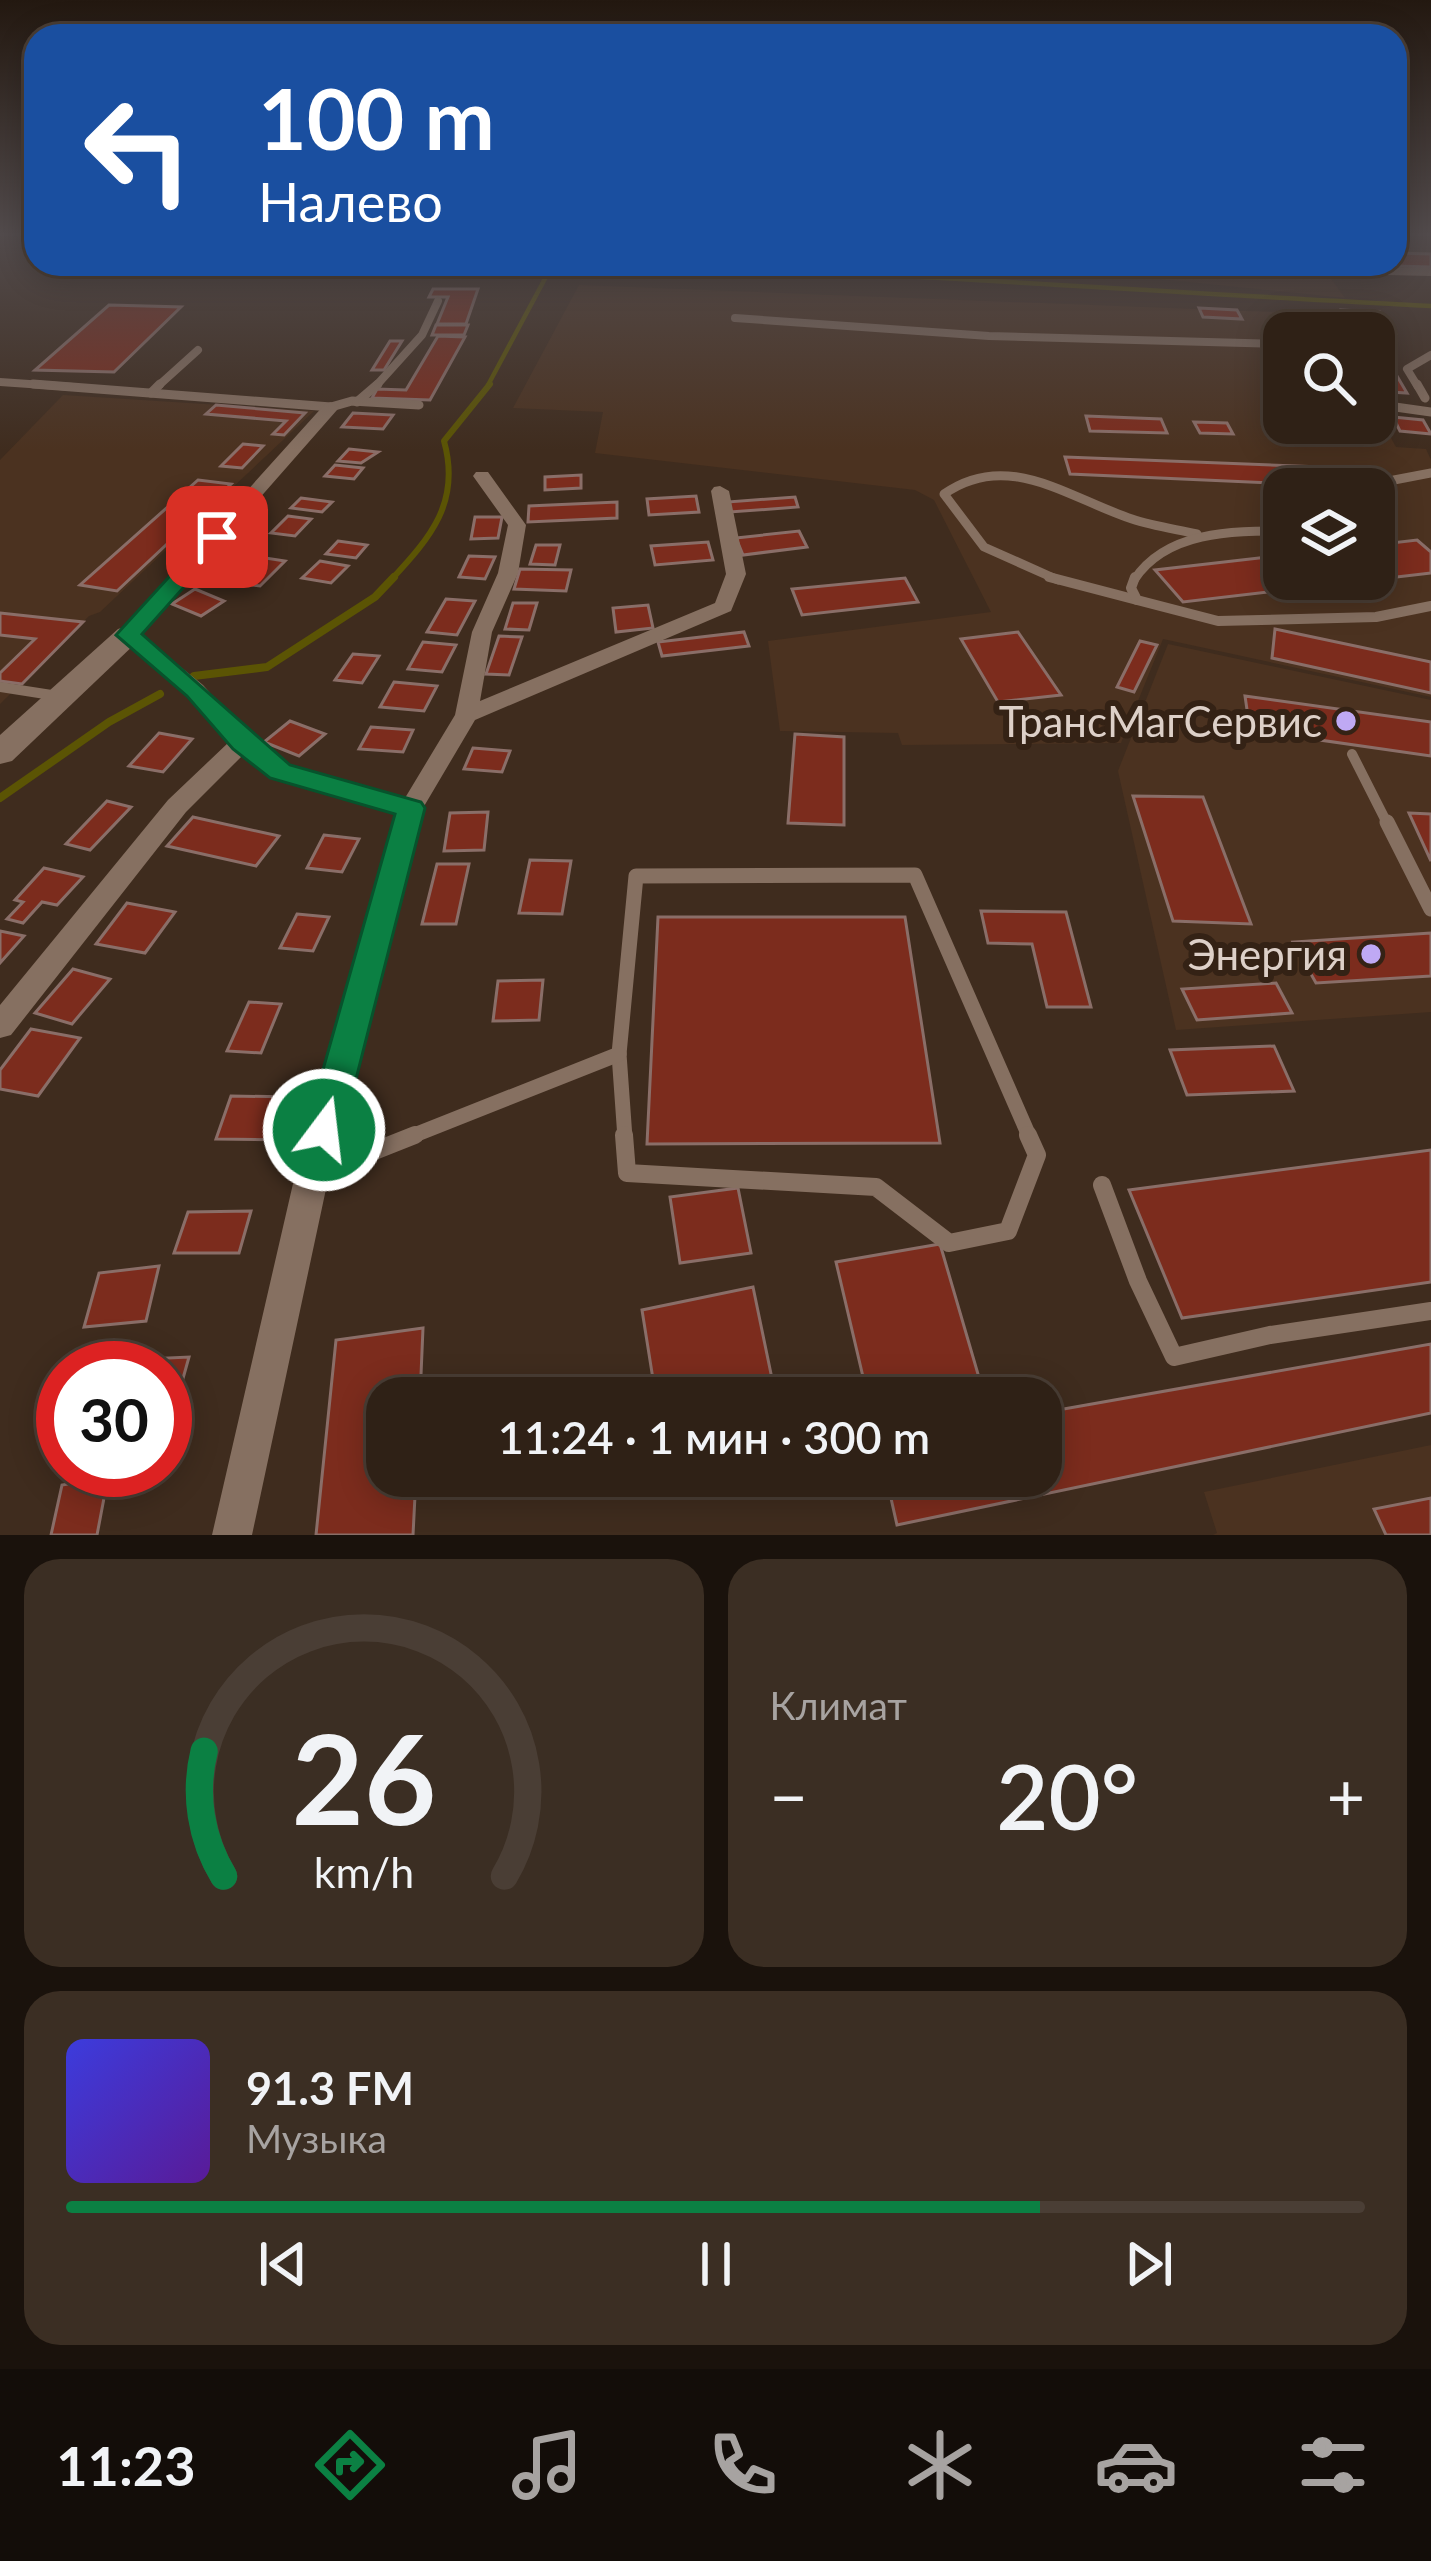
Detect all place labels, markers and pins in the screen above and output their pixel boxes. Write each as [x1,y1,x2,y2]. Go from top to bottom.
pin [166,486,268,588]
place label: ТрансМагСервис [999,696,1322,746]
marker: ТрансМагСервис [1333,708,1359,734]
place label: Энергия [1187,929,1347,979]
marker: Энергия [1358,941,1384,967]

